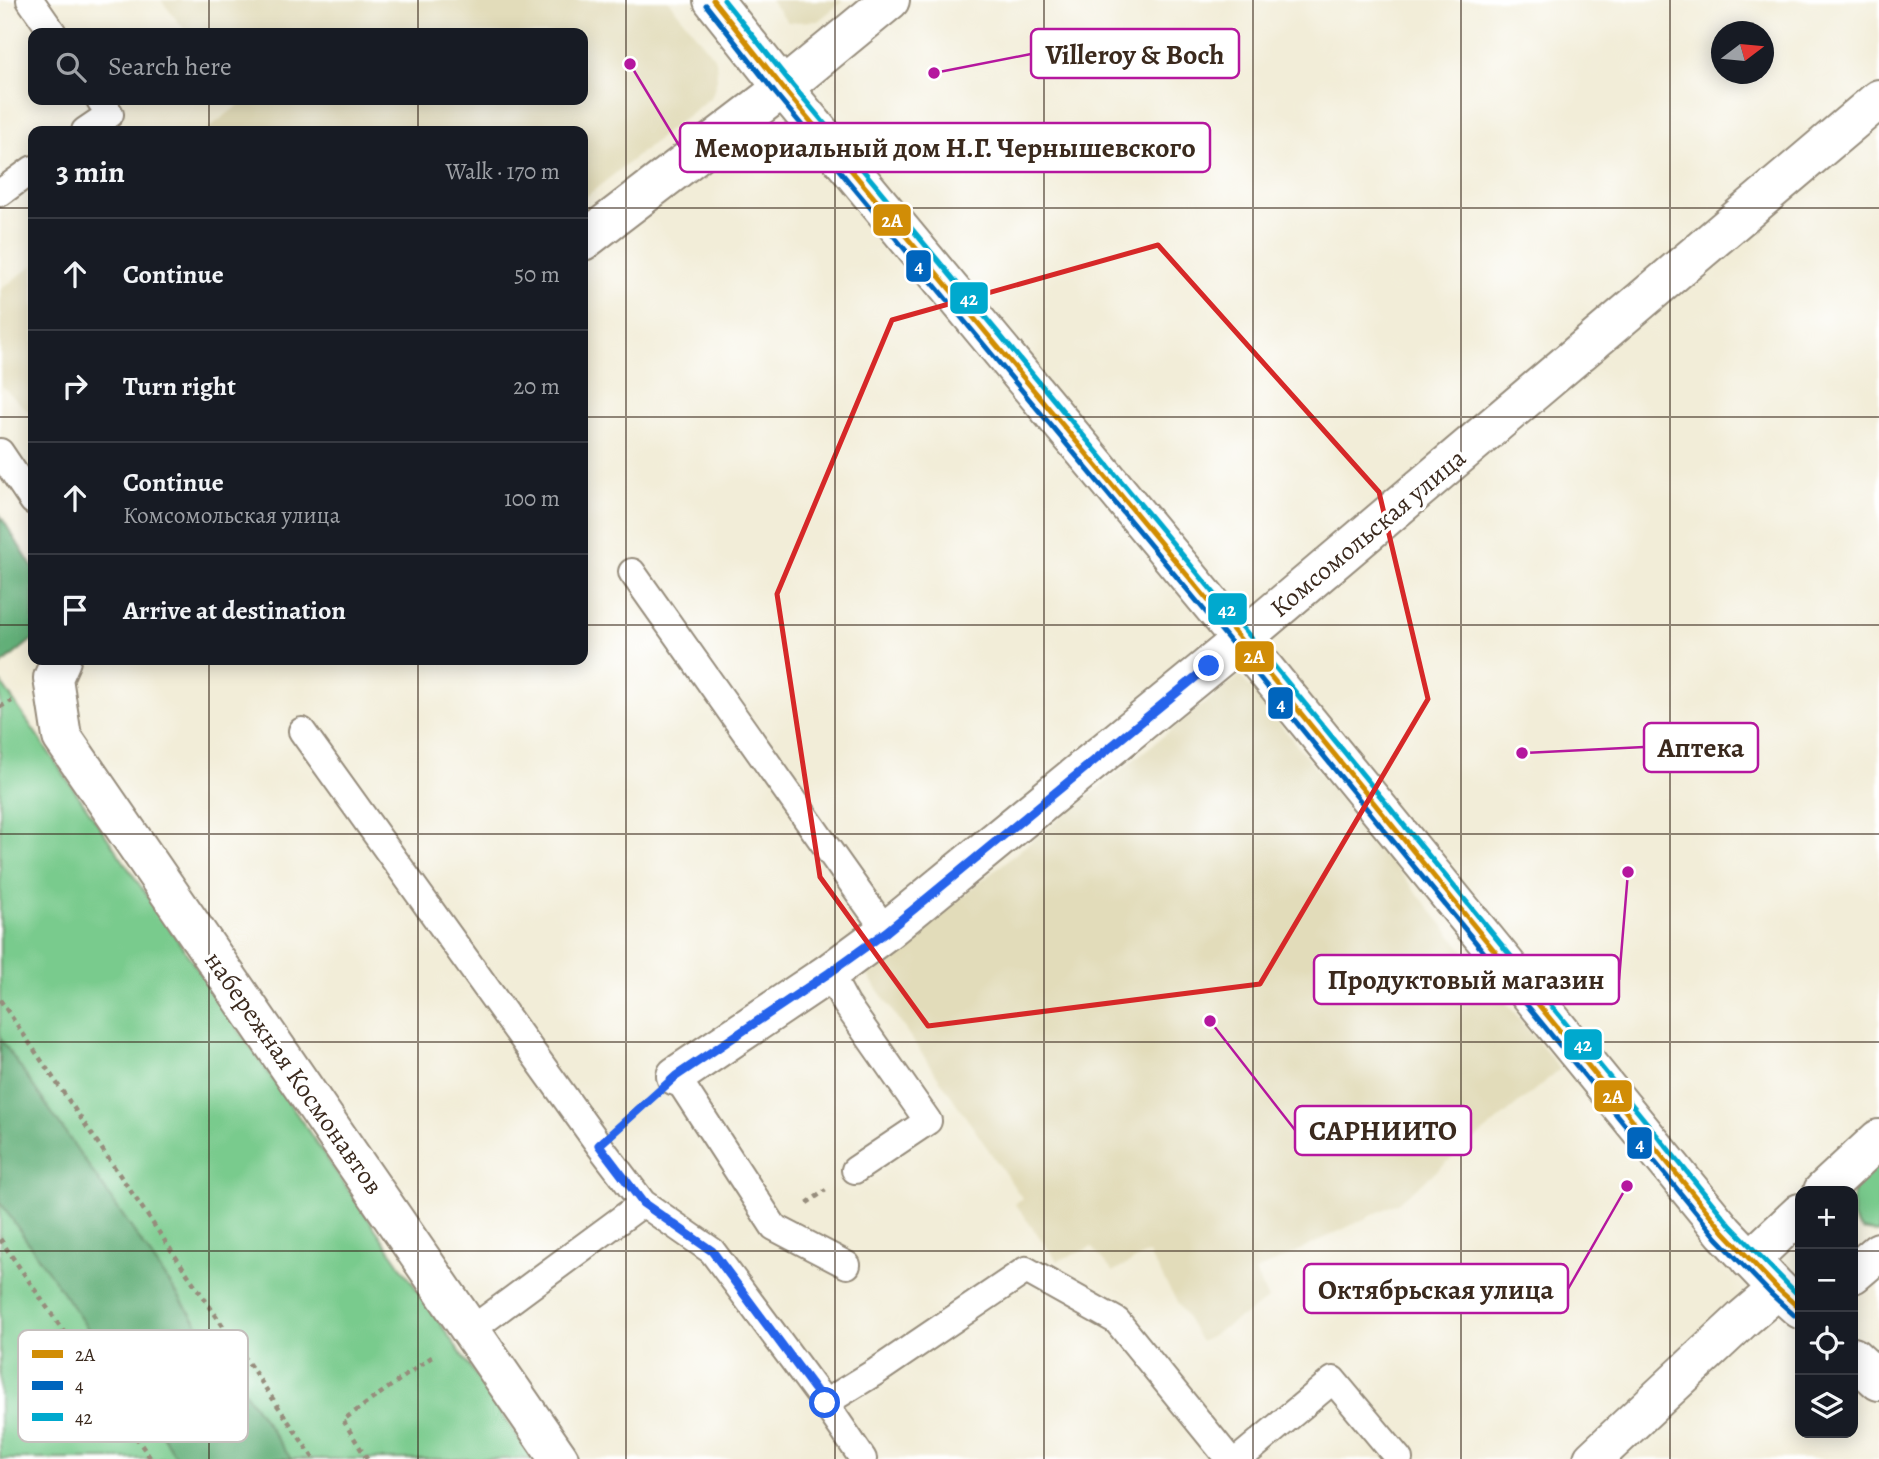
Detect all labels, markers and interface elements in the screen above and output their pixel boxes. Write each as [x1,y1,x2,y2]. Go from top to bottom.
north arrow [1711,21,1774,84]
search box [28,28,588,105]
callout: Villeroy & Boch [1031,29,1239,78]
text: Villeroy & Boch [1044,36,1225,74]
icon: search [52,48,90,86]
text: Search here [108,49,232,84]
callout: Мемориальный дом Н.Г. Чернышевского [680,123,1210,172]
text: Мемориальный дом Н.Г. Чернышевского [694,129,1196,167]
text: 3 min [56,152,125,192]
text: Walk · 170 m [446,156,560,187]
line badge: 2А [872,203,912,237]
text: 2А [881,208,904,234]
line badge: 4 [905,249,932,283]
text: 4 [915,253,924,279]
icon: ahead [56,255,94,293]
text: Continue [123,257,224,292]
text: 50 m [514,259,560,290]
line badge: 42 [949,281,989,315]
text: 42 [960,286,978,312]
icon: right [56,367,94,405]
text: Turn right [123,369,236,404]
text: 20 m [513,371,560,402]
street label: Комсомольская улица [1263,441,1473,625]
text: Continue [123,465,224,500]
icon: ahead [56,479,94,517]
text: 100 m [504,483,560,514]
text: Комсомольская улица [123,500,340,531]
icon: arrive [56,591,94,629]
line badge: 42 [1207,592,1248,626]
text: Arrive at destination [123,593,346,628]
text: 42 [1218,597,1236,623]
line badge: 2А [1234,640,1275,673]
text: 2А [1243,644,1266,670]
route end [1193,650,1224,681]
line badge: 4 [1267,686,1294,720]
text: 4 [1277,691,1286,717]
callout: Аптека [1644,723,1758,772]
text: Аптека [1657,729,1745,767]
street label: набережная Космонавтов [197,944,391,1202]
callout: Продуктовый магазин [1314,955,1619,1004]
text: Продуктовый магазин [1327,961,1605,999]
line badge: 42 [1563,1028,1603,1061]
text: 42 [1574,1032,1592,1058]
line badge: 2А [1593,1079,1633,1113]
text: 2А [1602,1084,1625,1110]
callout: САРНИИТО [1295,1106,1471,1155]
text: САРНИИТО [1309,1112,1457,1150]
line badge: 4 [1626,1126,1653,1160]
text: 4 [1636,1131,1645,1157]
map controls [1795,1186,1858,1438]
button: + [1795,1186,1858,1249]
button: − [1795,1249,1858,1312]
callout: Октябрьская улица [1304,1264,1568,1313]
text: Октябрьская улица [1318,1271,1555,1309]
button: locate [1795,1312,1858,1375]
legend [18,1330,248,1442]
text: 2А [75,1342,96,1368]
text: 4 [75,1373,84,1399]
button: layers [1795,1375,1858,1438]
route start [809,1387,840,1418]
text: 42 [75,1405,93,1431]

